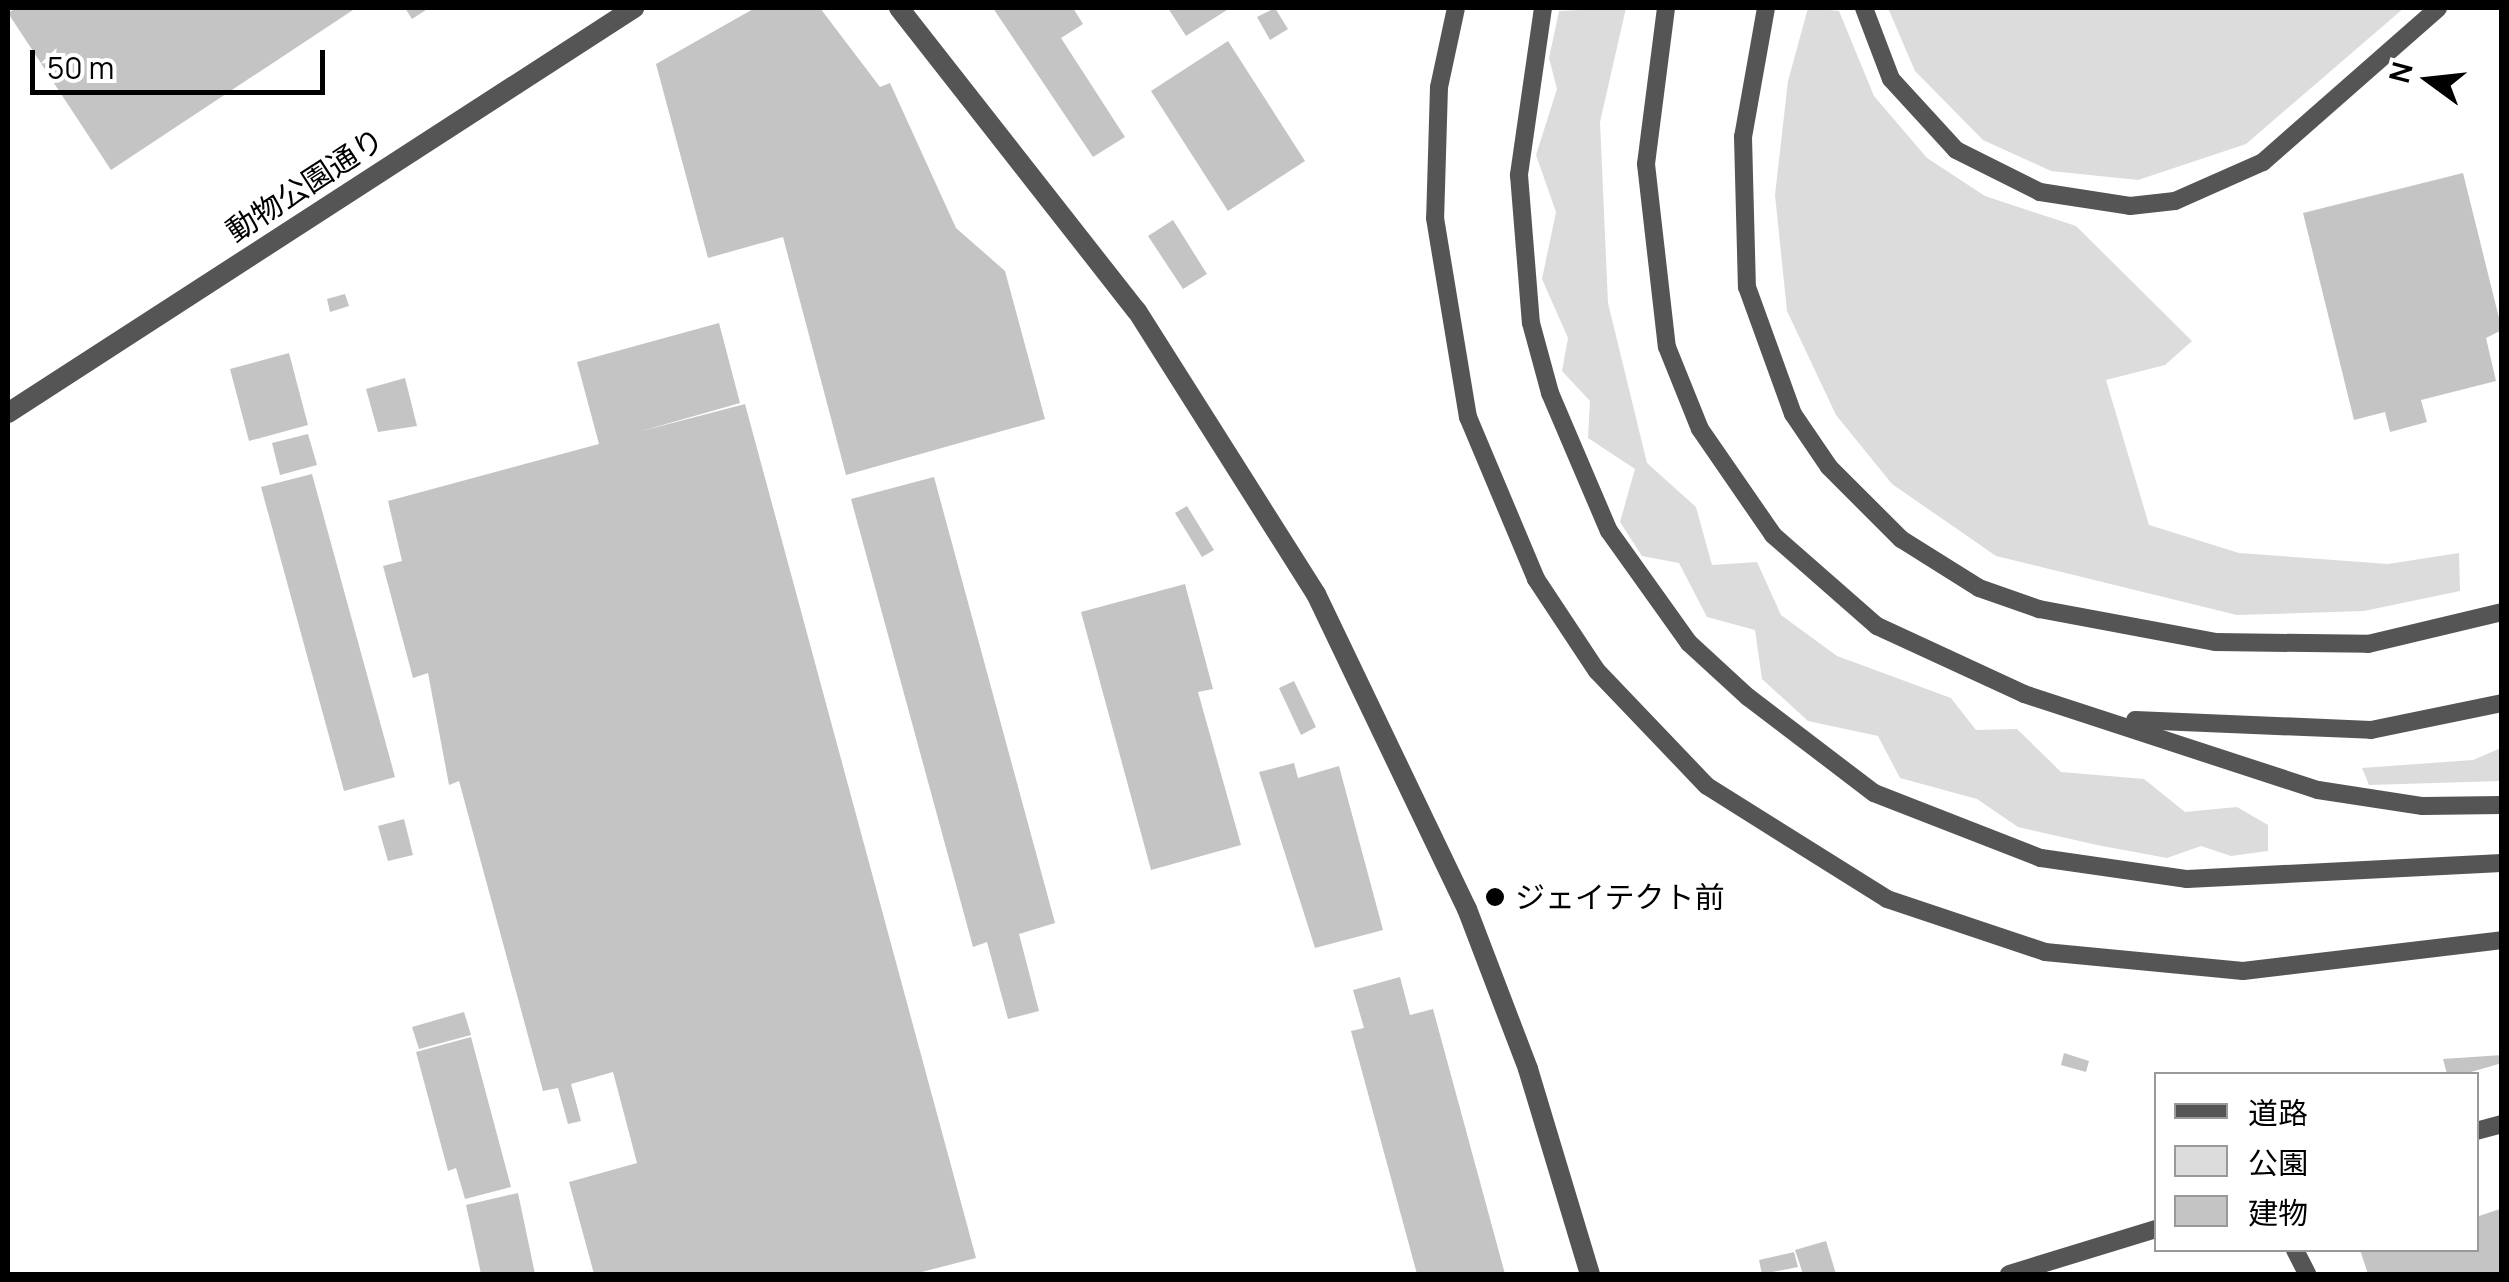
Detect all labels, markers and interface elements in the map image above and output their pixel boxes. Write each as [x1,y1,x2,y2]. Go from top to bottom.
scale bar [35,30,330,92]
north arrow [2379,30,2479,130]
text: 50 m [47,47,114,88]
text: N [2379,58,2421,87]
street label: 動物公園通り [220,121,390,249]
place label: ジェイテクト前 [1515,879,1725,915]
marker: ジェイテクト前 [1484,886,1506,908]
legend [2154,1072,2479,1252]
text: 道路 [2248,1092,2308,1133]
text: 公園 [2248,1142,2308,1183]
text: 建物 [2248,1192,2308,1233]

